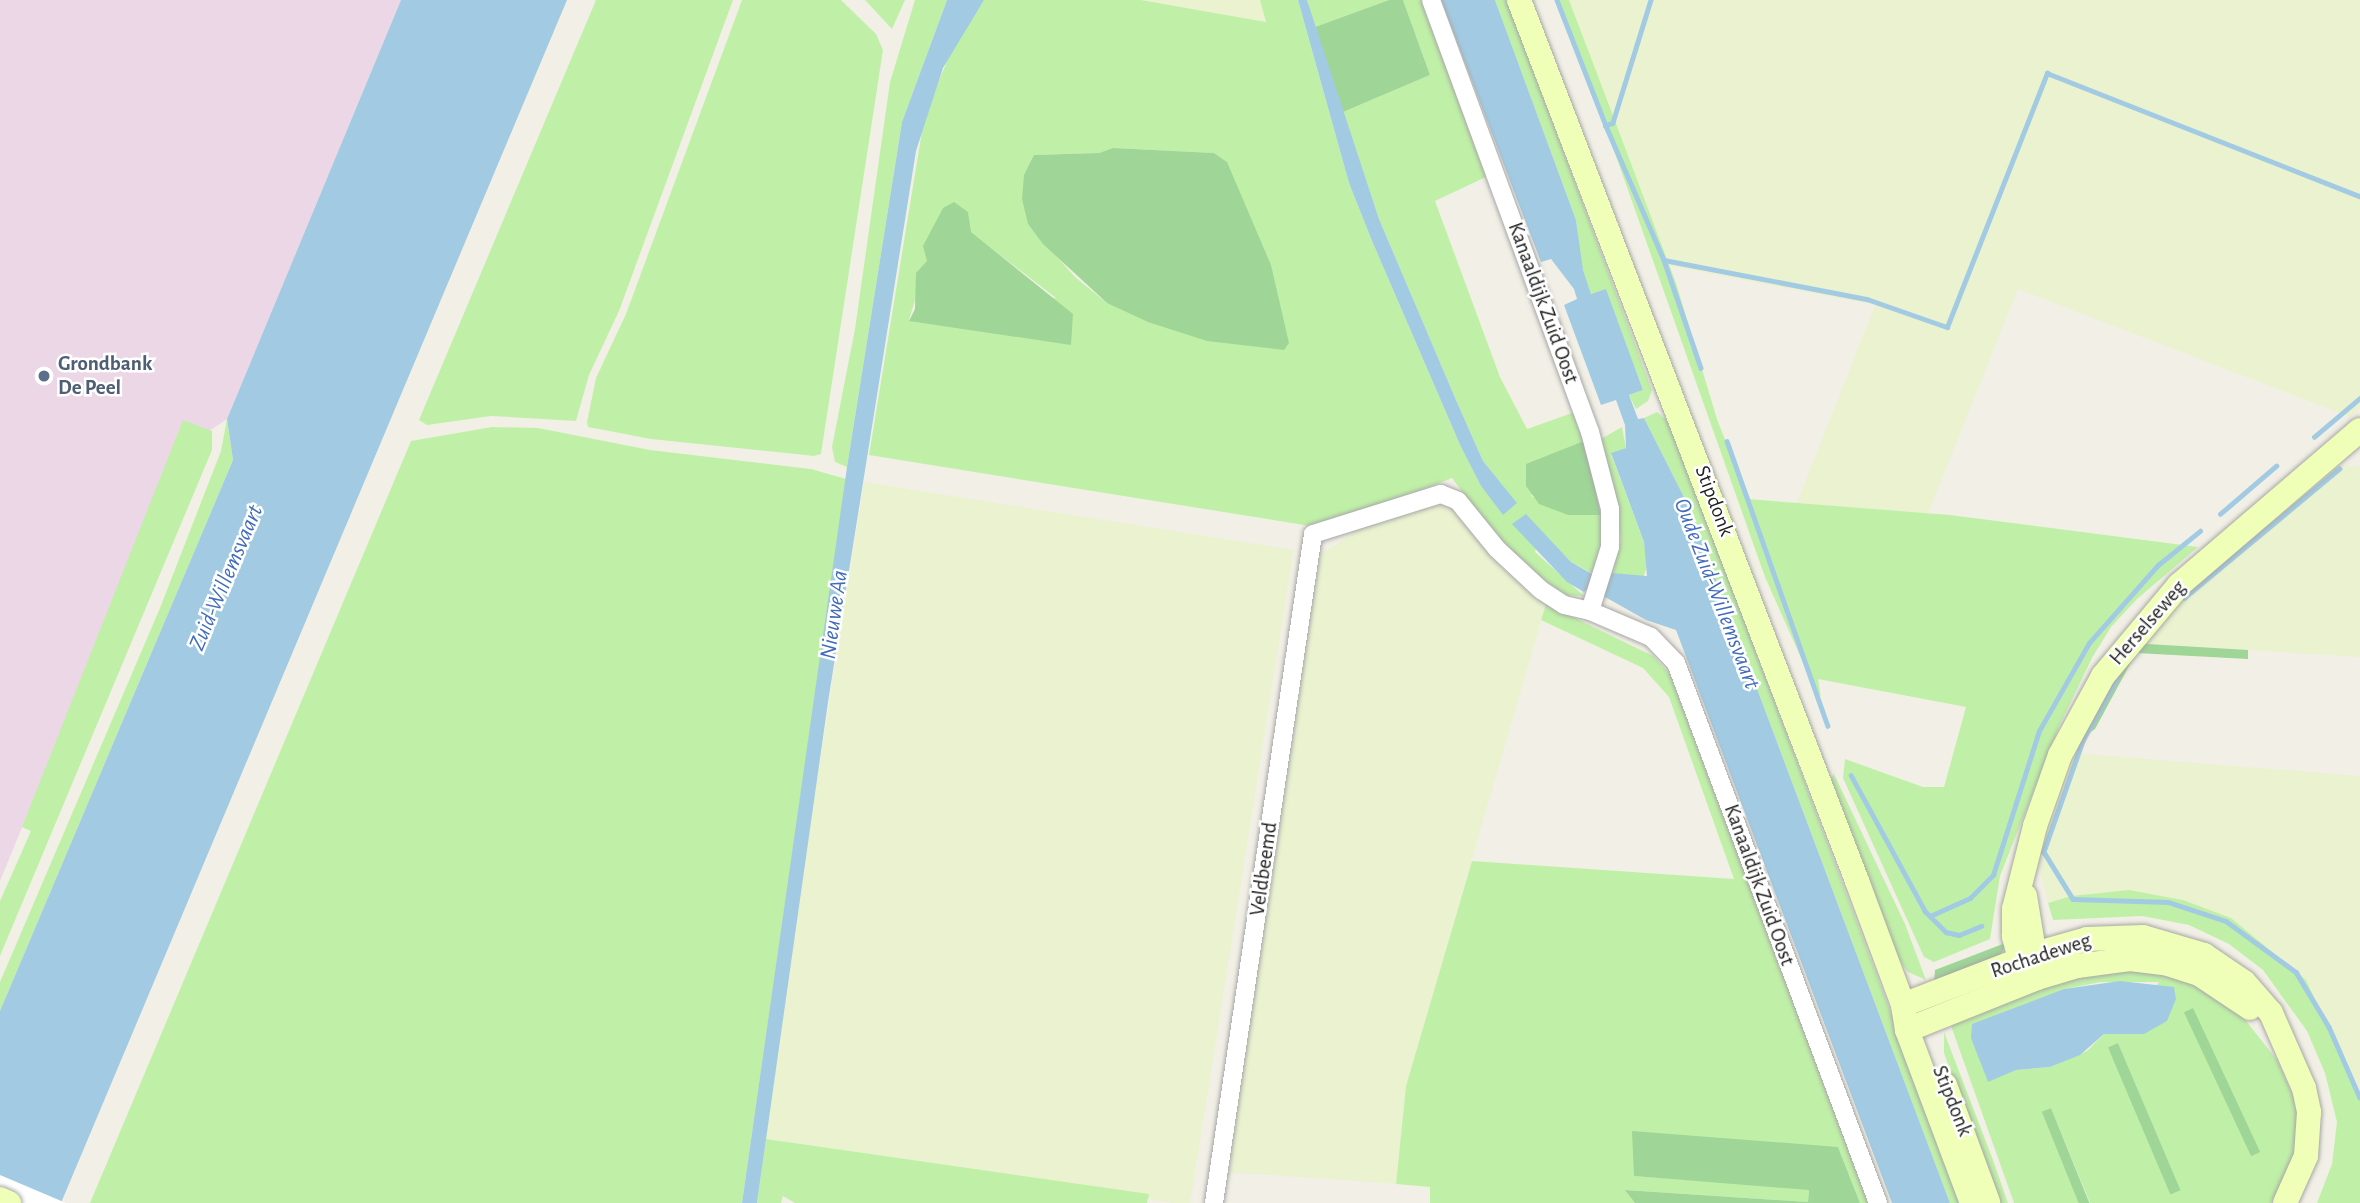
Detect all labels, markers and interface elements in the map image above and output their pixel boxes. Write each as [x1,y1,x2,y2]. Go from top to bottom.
street label: Kanaaldijk Zuid Oost [1502,219,1584,387]
place label: Grondbank De Peel [58,351,152,401]
marker: Grondbank De Peel [36,368,52,384]
street label: Stipdonk [1689,462,1739,540]
water label: Oude Zuid-Willemsvaart [1667,495,1765,693]
water label: Zuid-Willemsvaart [184,501,270,655]
water label: Nieuwe Aa [815,569,855,661]
street label: Herselseweg [2104,575,2192,671]
street label: Kanaaldijk Zuid Oost [1718,801,1800,969]
street label: Veldbeemd [1245,820,1283,918]
street label: Rochadeweg [1988,928,2094,984]
street label: Stipdonk [1926,1062,1978,1140]

